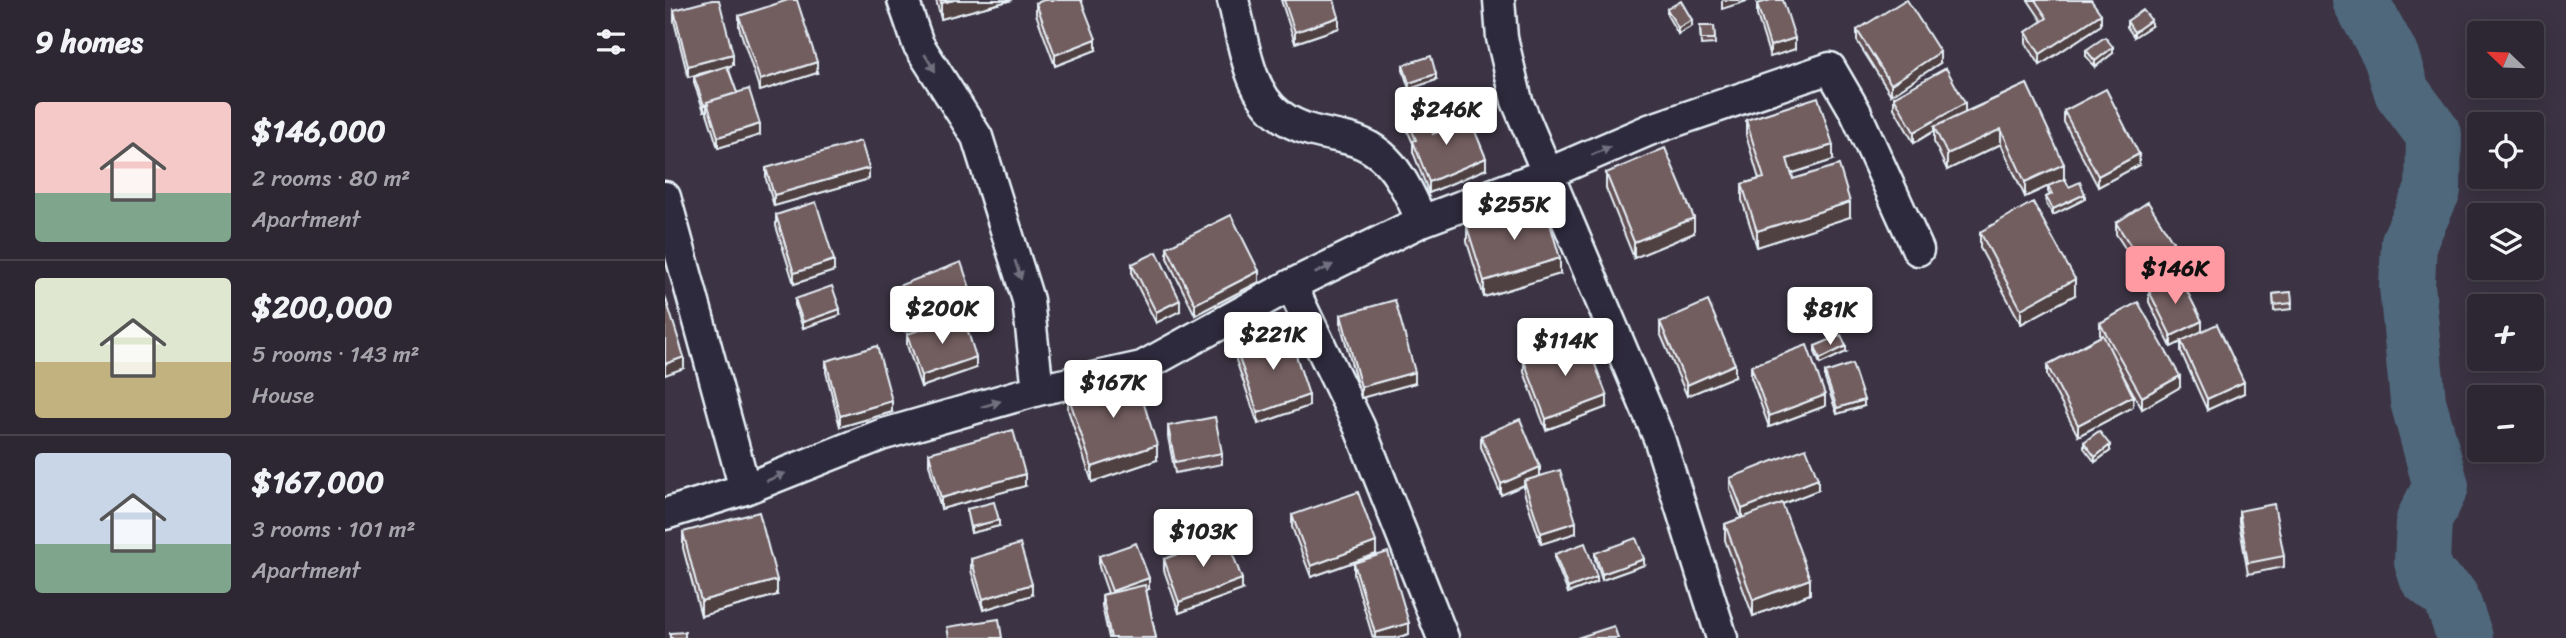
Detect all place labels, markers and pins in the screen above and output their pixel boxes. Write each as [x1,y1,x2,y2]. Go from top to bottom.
pin: $246K [1397,88,1495,147]
pin: $255K [1465,182,1563,242]
pin: $146K [2126,246,2224,306]
pin: $200K [893,286,991,346]
pin: $81K [1789,288,1871,347]
pin: $221K [1224,312,1322,372]
pin: $114K [1516,318,1614,378]
pin: $167K [1064,360,1162,420]
pin: $103K [1154,510,1252,569]

